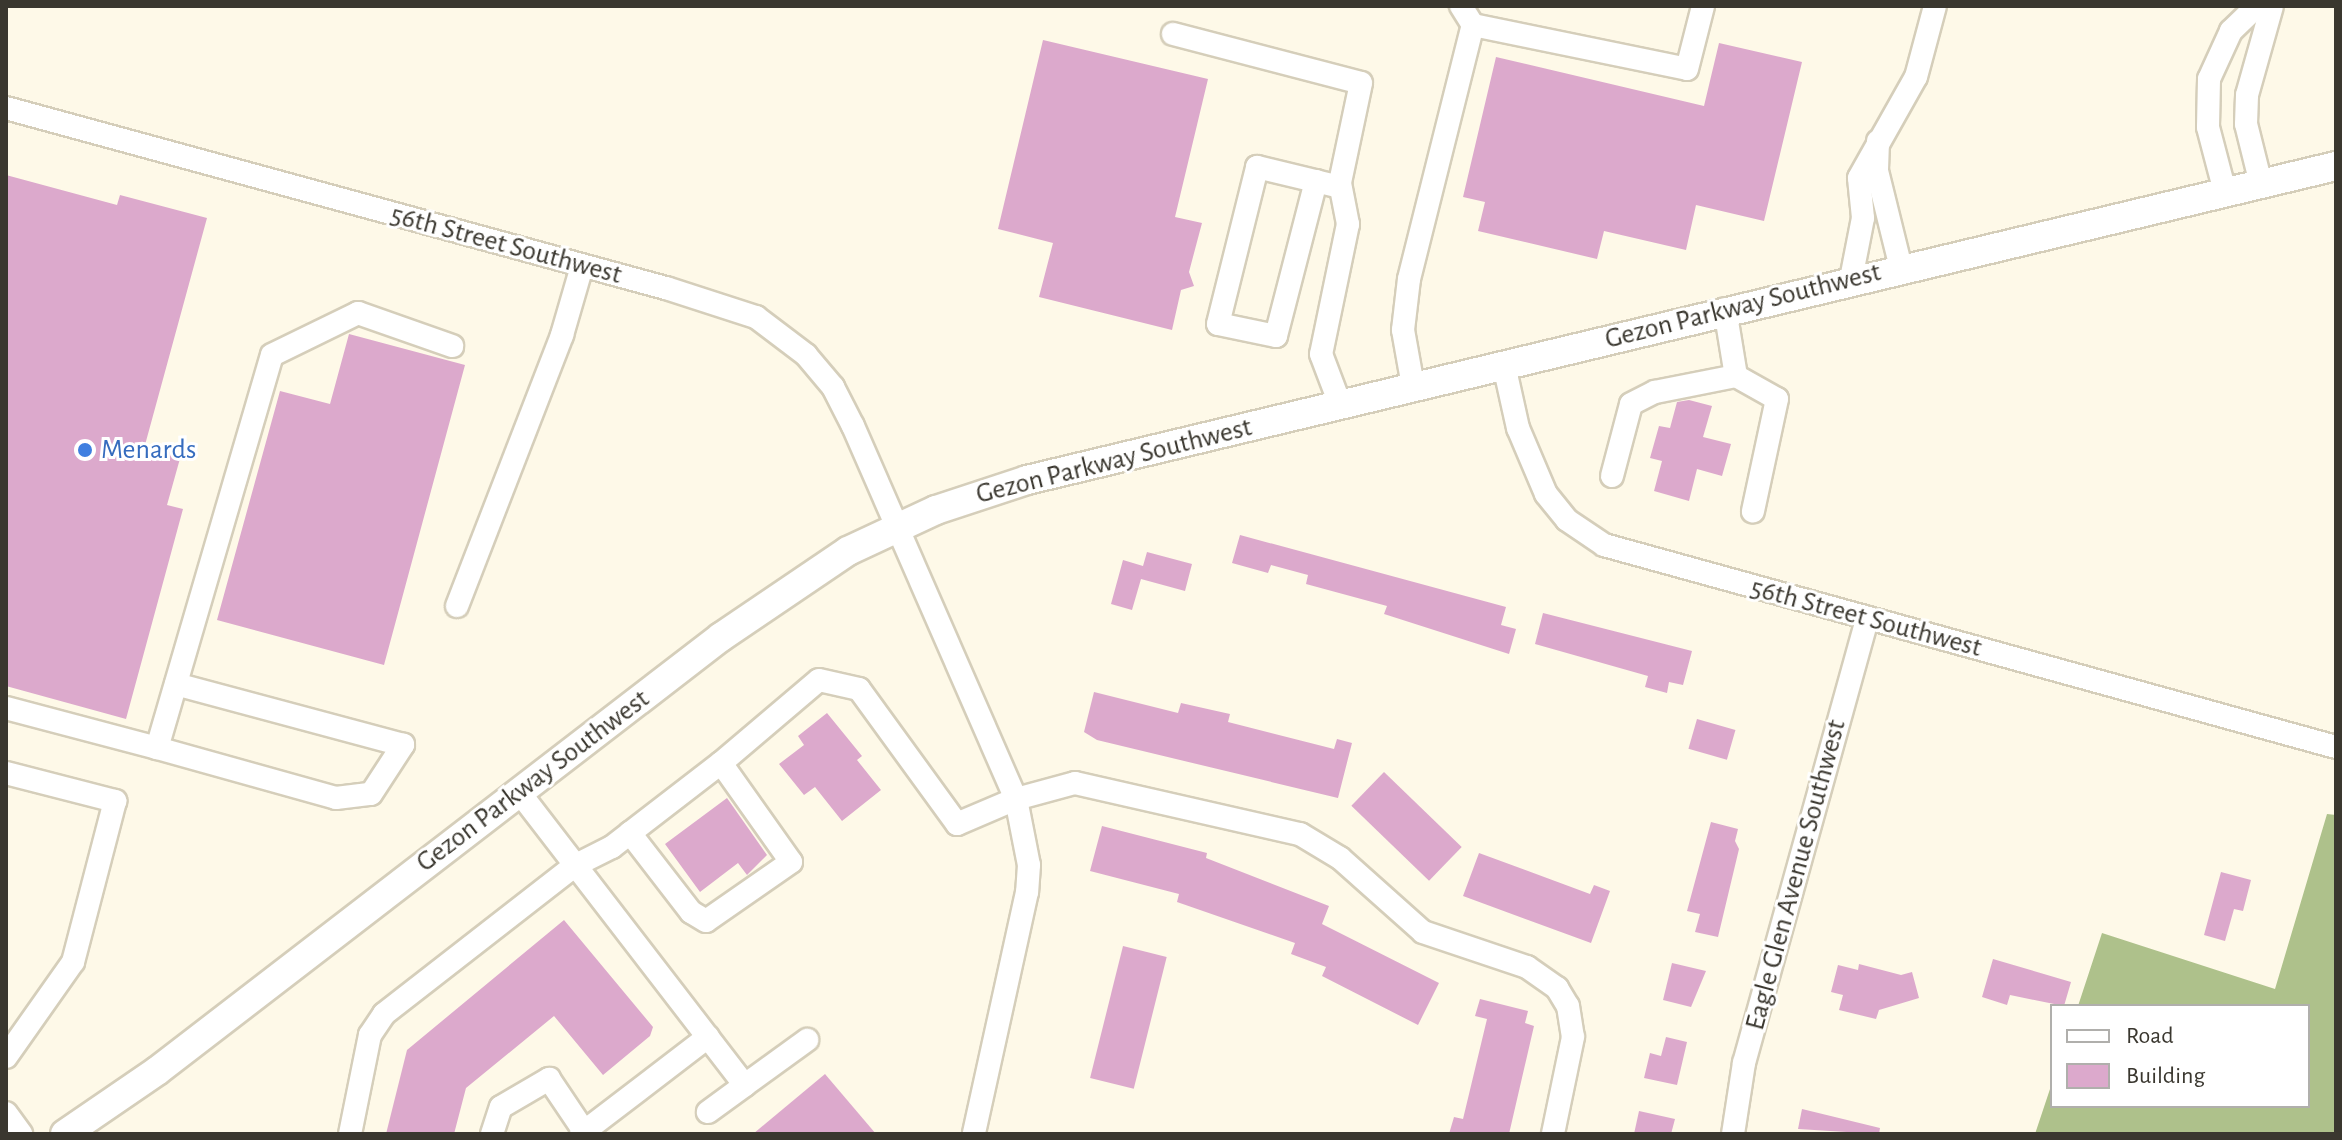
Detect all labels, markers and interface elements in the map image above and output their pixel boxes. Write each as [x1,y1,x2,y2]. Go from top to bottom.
street label: 56th Street Southwest [387,198,625,292]
street label: Gezon Parkway Southwest [1602,255,1884,357]
street label: Gezon Parkway Southwest [973,410,1255,512]
place label: Menards [101,433,196,467]
marker: Menards [76,441,94,459]
street label: 56th Street Southwest [1747,571,1985,665]
street label: Gezon Parkway Southwest [410,682,656,880]
street label: Eagle Glen Avenue Southwest [1738,716,1854,1034]
legend [2050,1004,2310,1108]
text: Road [2126,1024,2174,1048]
text: Building [2126,1064,2205,1088]

